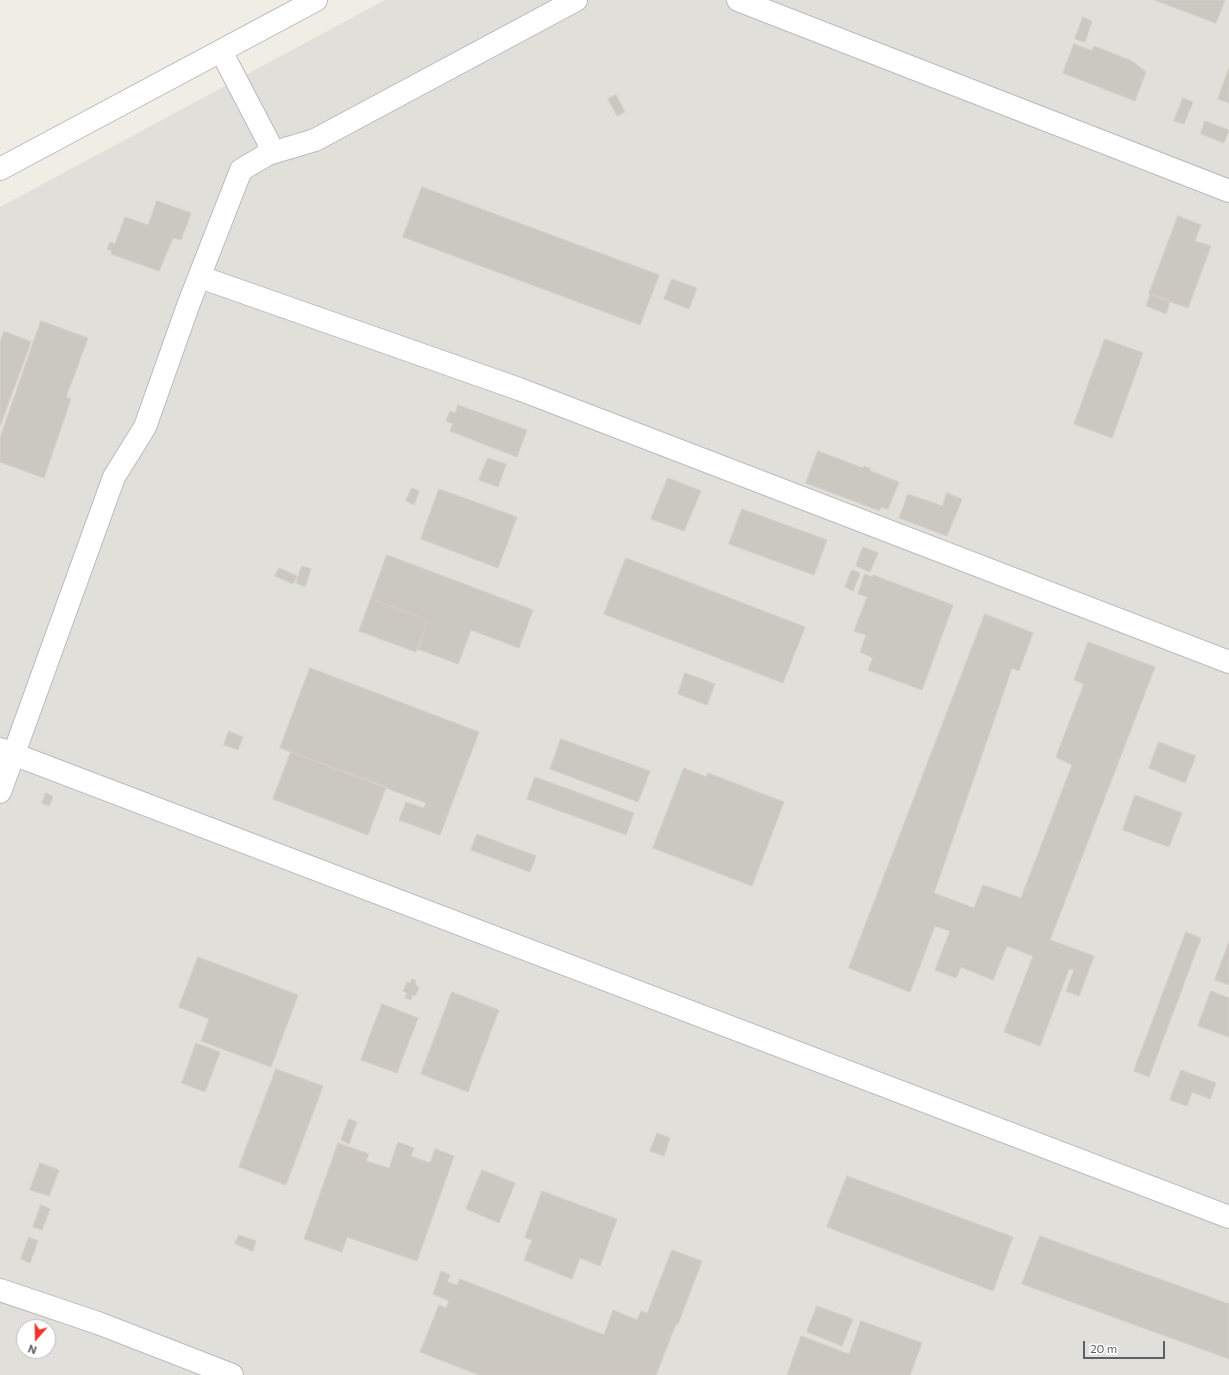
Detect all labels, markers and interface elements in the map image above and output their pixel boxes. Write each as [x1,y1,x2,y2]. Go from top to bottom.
north arrow [16,1319,56,1359]
scale bar [1085,1333,1167,1359]
text: 20 m [1090,1341,1117,1355]
text: N [26,1342,38,1357]

